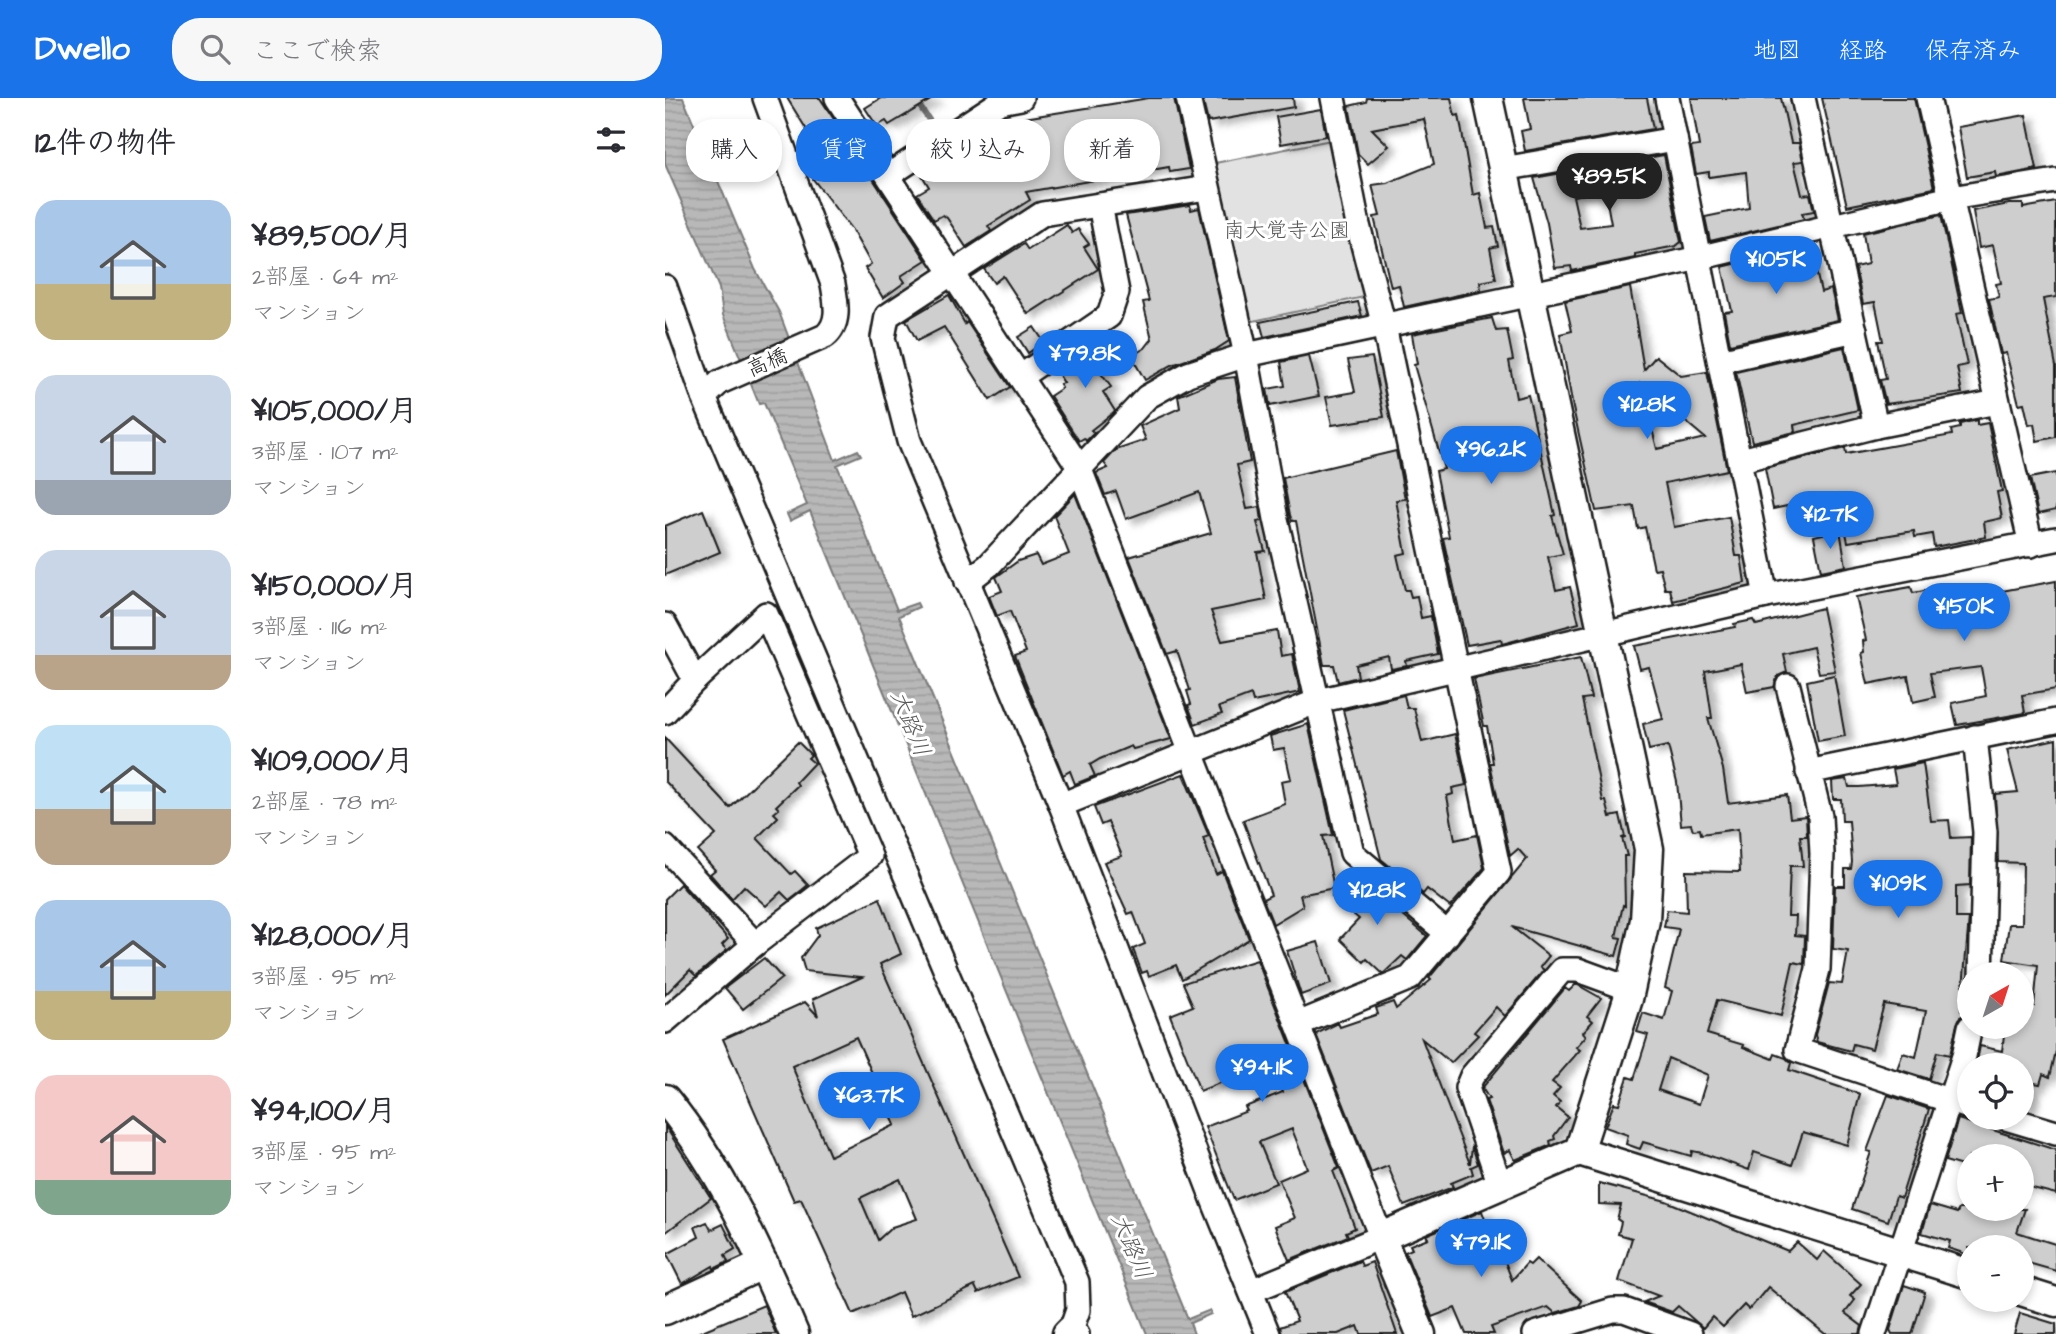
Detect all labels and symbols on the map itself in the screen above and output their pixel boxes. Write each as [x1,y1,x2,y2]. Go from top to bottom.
pin: ¥89.5K [1552,153,1666,213]
park label: 南大覚寺公園 [1224,216,1350,245]
pin: ¥105K [1727,236,1825,296]
pin: ¥79.8K [1028,330,1142,390]
street label: 高橋 [742,341,792,384]
pin: ¥128K [1598,382,1696,441]
pin: ¥96.2K [1434,426,1548,486]
pin: ¥127K [1781,491,1879,551]
pin: ¥150K [1915,584,2013,643]
water label: 大路川 [882,685,938,761]
pin: ¥109K [1849,860,1947,920]
pin: ¥128K [1328,868,1426,927]
north arrow [1957,962,2033,1040]
pin: ¥94.1K [1205,1044,1319,1104]
pin: ¥63.7K [812,1072,926,1132]
water label: 大路川 [1103,1208,1159,1284]
pin: ¥79.1K [1424,1220,1538,1279]

